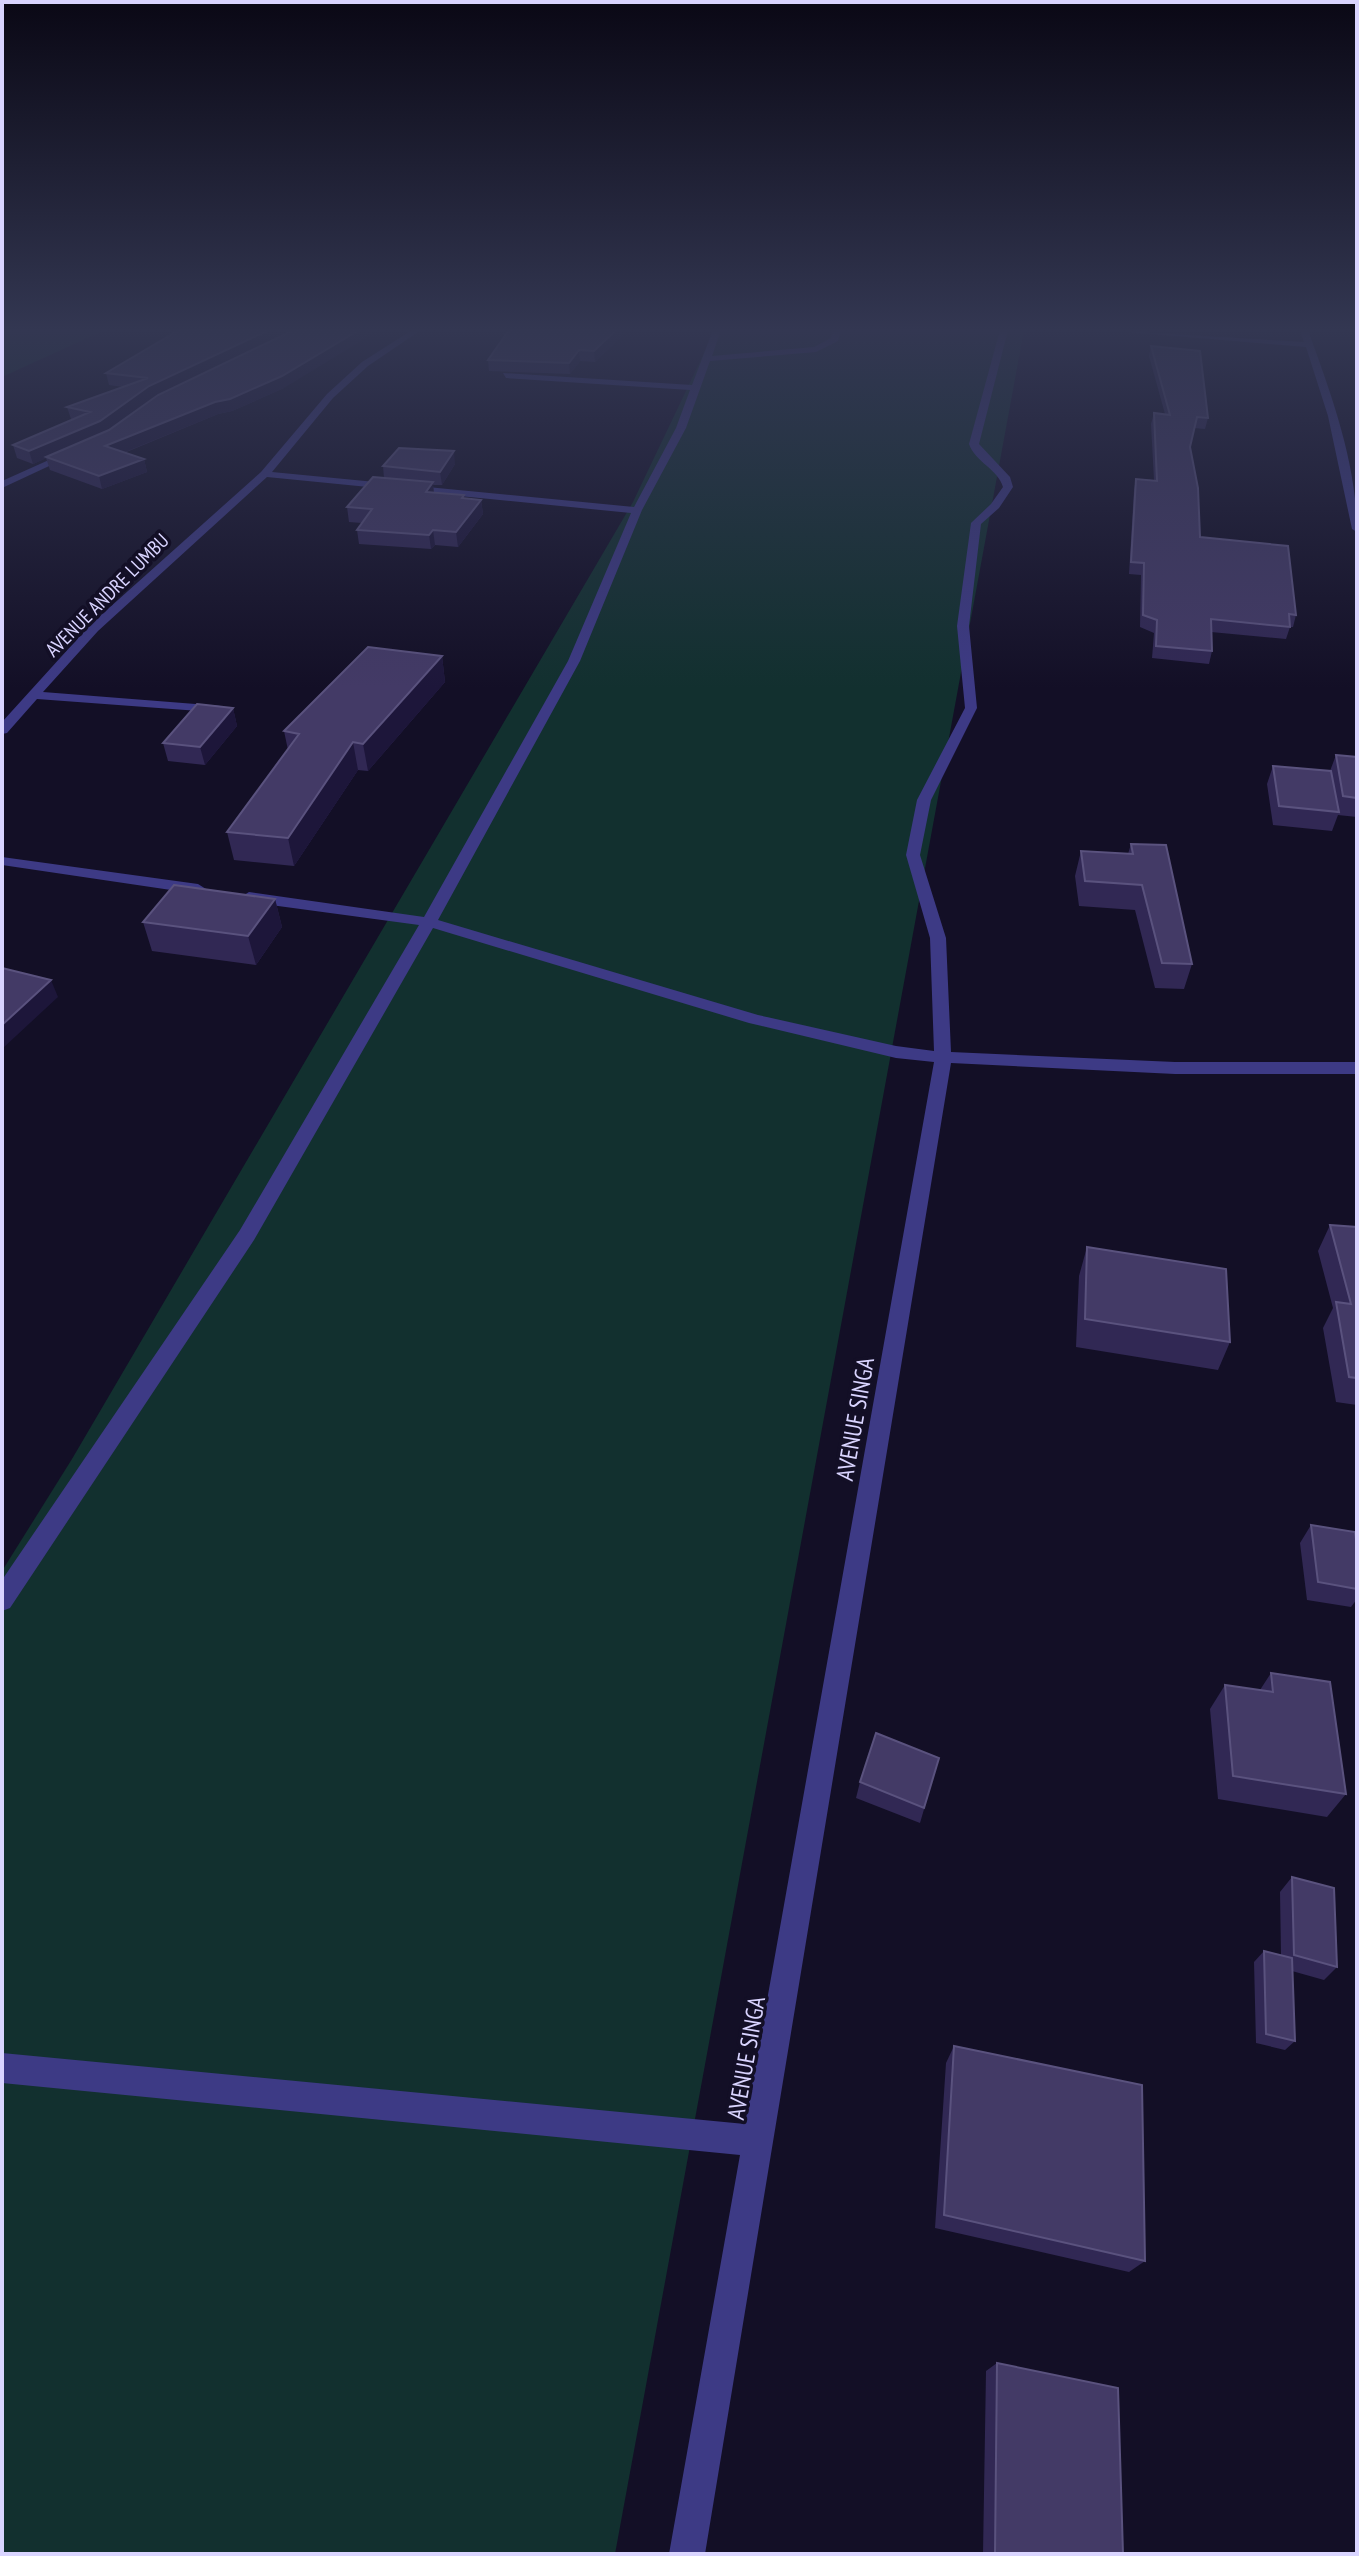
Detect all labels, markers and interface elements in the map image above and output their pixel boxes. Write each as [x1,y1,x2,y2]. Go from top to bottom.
street label: AVENUE ANDRE LUMBU [40,528,174,662]
street label: AVENUE SINGA [829,1354,881,1483]
street label: AVENUE SINGA [720,1993,772,2122]

